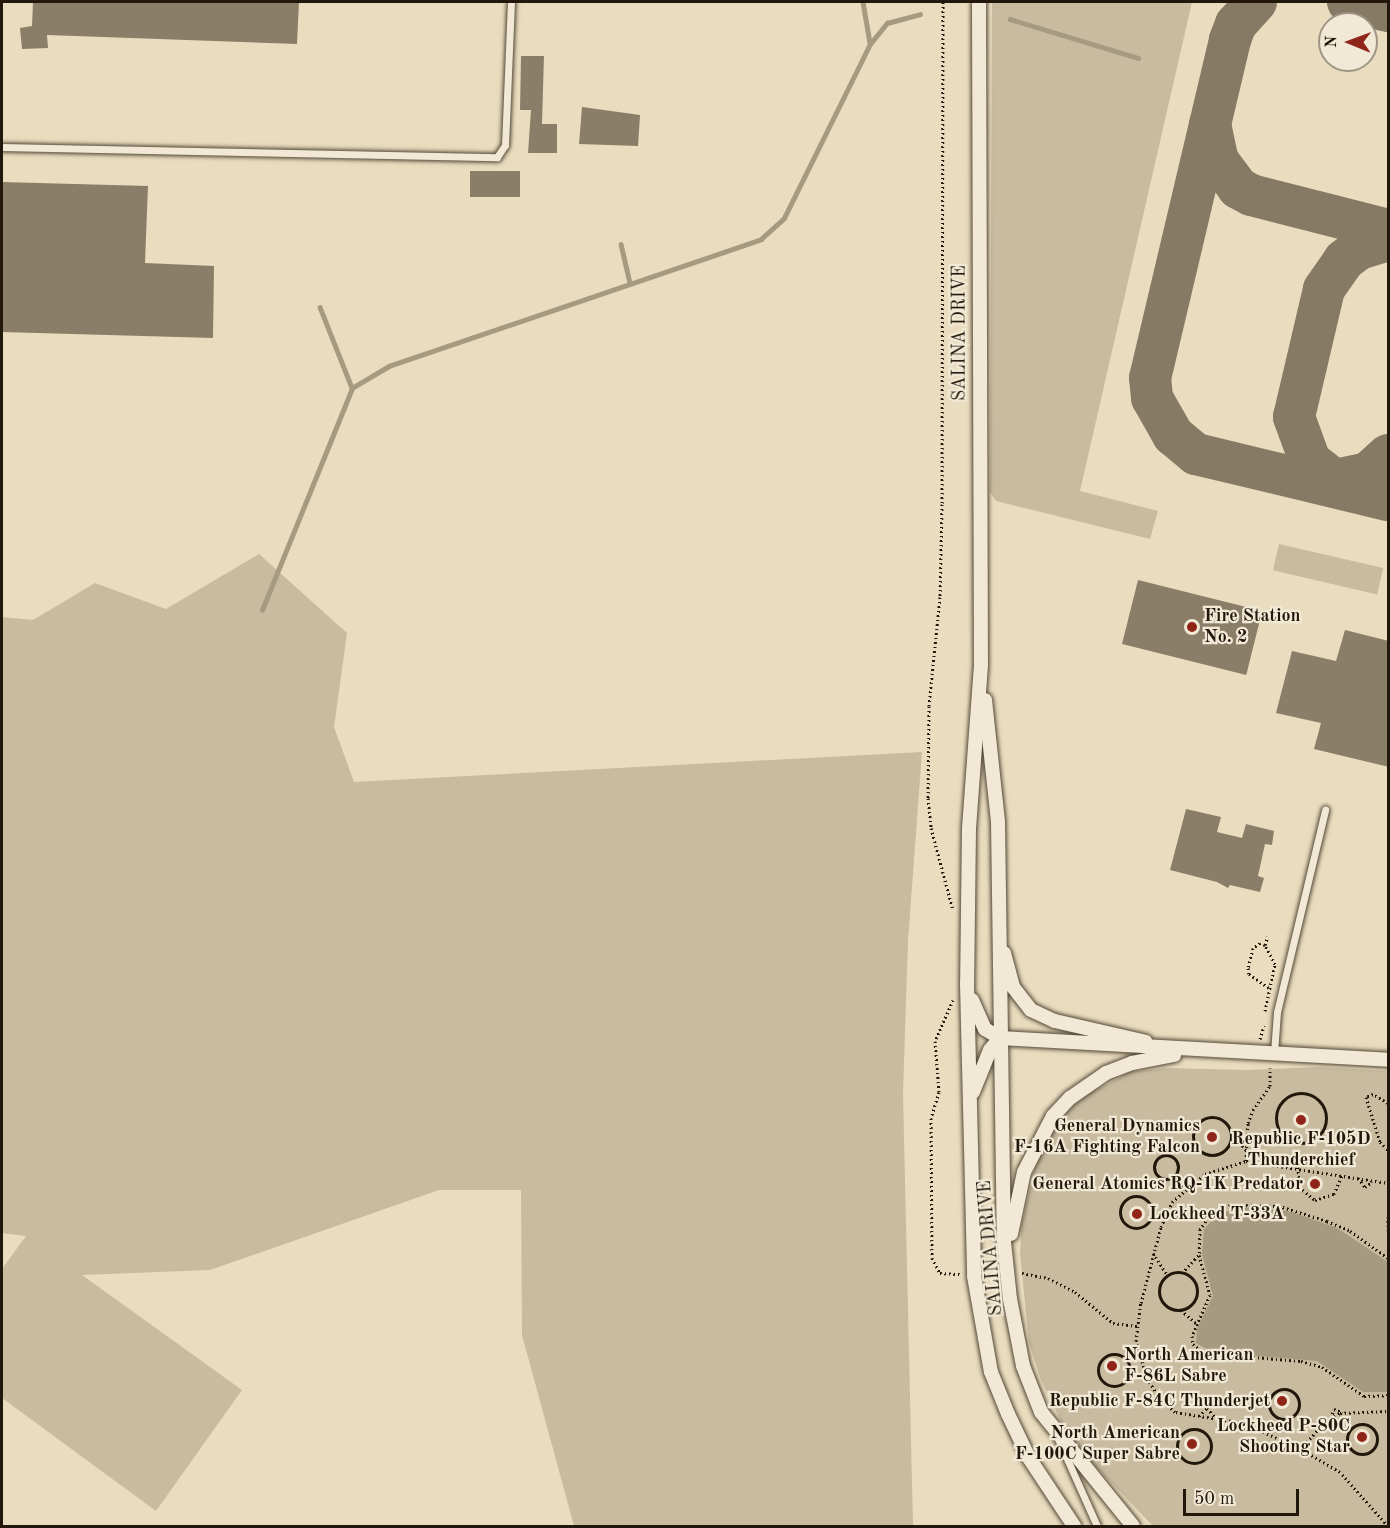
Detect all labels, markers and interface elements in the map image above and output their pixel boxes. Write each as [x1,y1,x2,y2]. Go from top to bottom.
north arrow [1318,12,1378,72]
text: N [1324,35,1340,48]
street label: SALINA DRIVE [949,265,971,401]
place label: Fire Station No. 2 [1204,606,1301,648]
marker: Fire Station No. 2 [1185,620,1199,634]
marker: Republic F-105D Thunderchief [1294,1113,1308,1127]
place label: General Dynamics F-16A Fighting Falcon [1014,1116,1200,1158]
place label: Republic F-105D Thunderchief [1231,1129,1371,1172]
marker: General Dynamics F-16A Fighting Falcon [1205,1130,1219,1144]
place label: General Atomics RQ-1K Predator [1032,1173,1303,1195]
marker: General Atomics RQ-1K Predator [1308,1177,1322,1191]
street label: SALINA DRIVE [974,1179,1008,1317]
place label: Lockheed T-33A [1149,1203,1284,1225]
marker: Lockheed T-33A [1130,1207,1144,1221]
place label: North American F-86L Sabre [1124,1345,1253,1388]
marker: North American F-86L Sabre [1105,1359,1119,1373]
place label: Republic F-84C Thunderjet [1049,1390,1270,1412]
marker: Republic F-84C Thunderjet [1275,1394,1289,1408]
place label: Lockheed P-80C Shooting Star [1217,1416,1350,1458]
place label: North American F-100C Super Sabre [1015,1423,1180,1466]
marker: Lockheed P-80C Shooting Star [1355,1430,1369,1444]
marker: North American F-100C Super Sabre [1185,1437,1199,1451]
scale bar [1186,1477,1302,1515]
text: 50 m [1194,1490,1234,1508]

